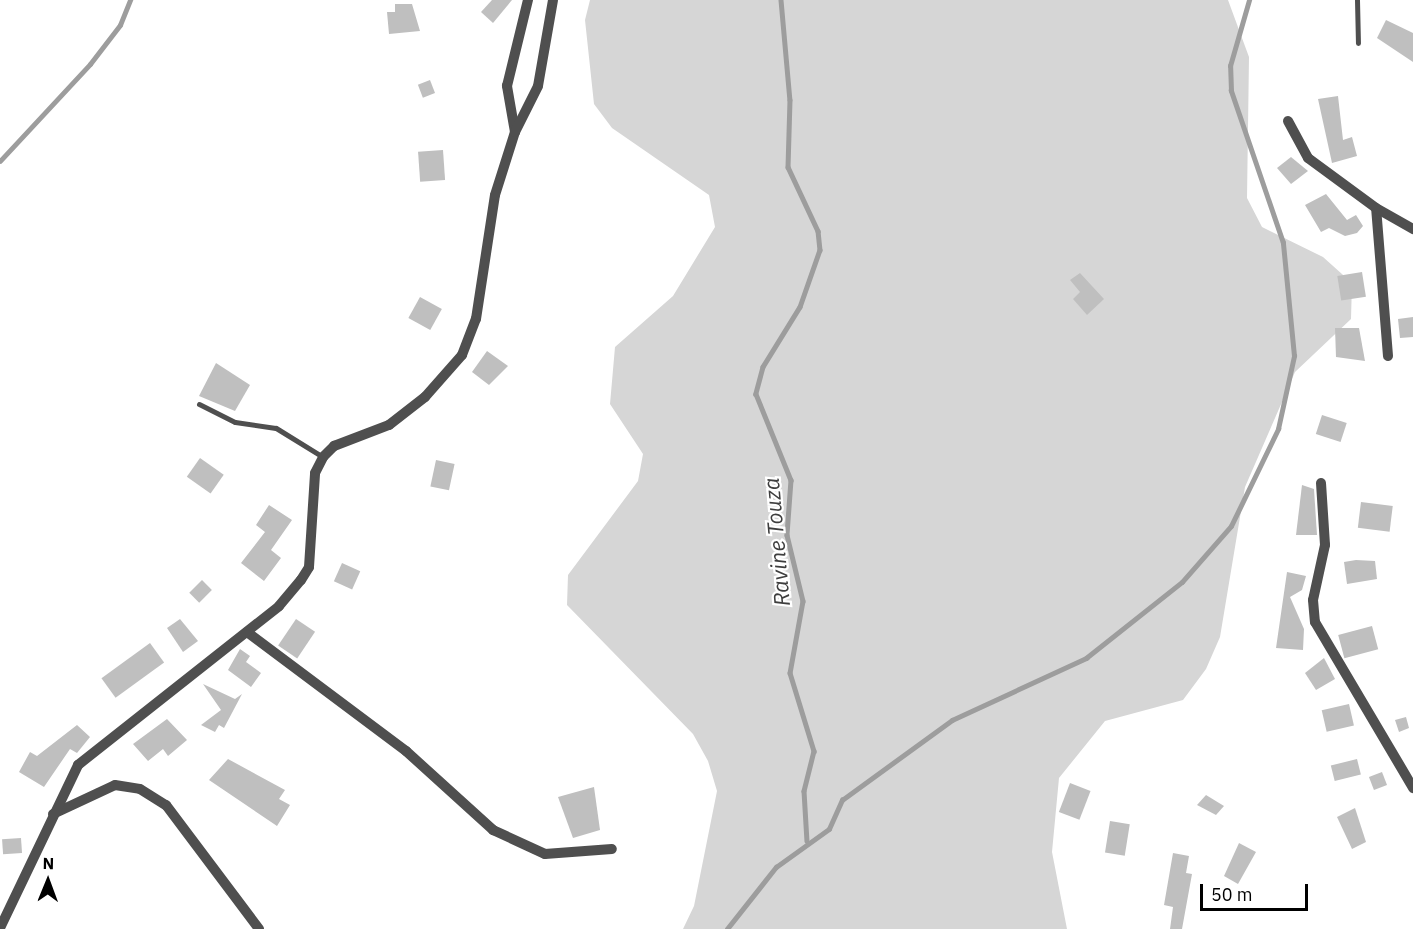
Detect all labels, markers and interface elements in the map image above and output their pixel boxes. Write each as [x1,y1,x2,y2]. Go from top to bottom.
water label: Ravine Touza [757,477,795,607]
north arrow [18,851,78,911]
text: N [42,853,54,873]
scale bar [1203,872,1311,910]
text: 50 m [1211,883,1253,906]

